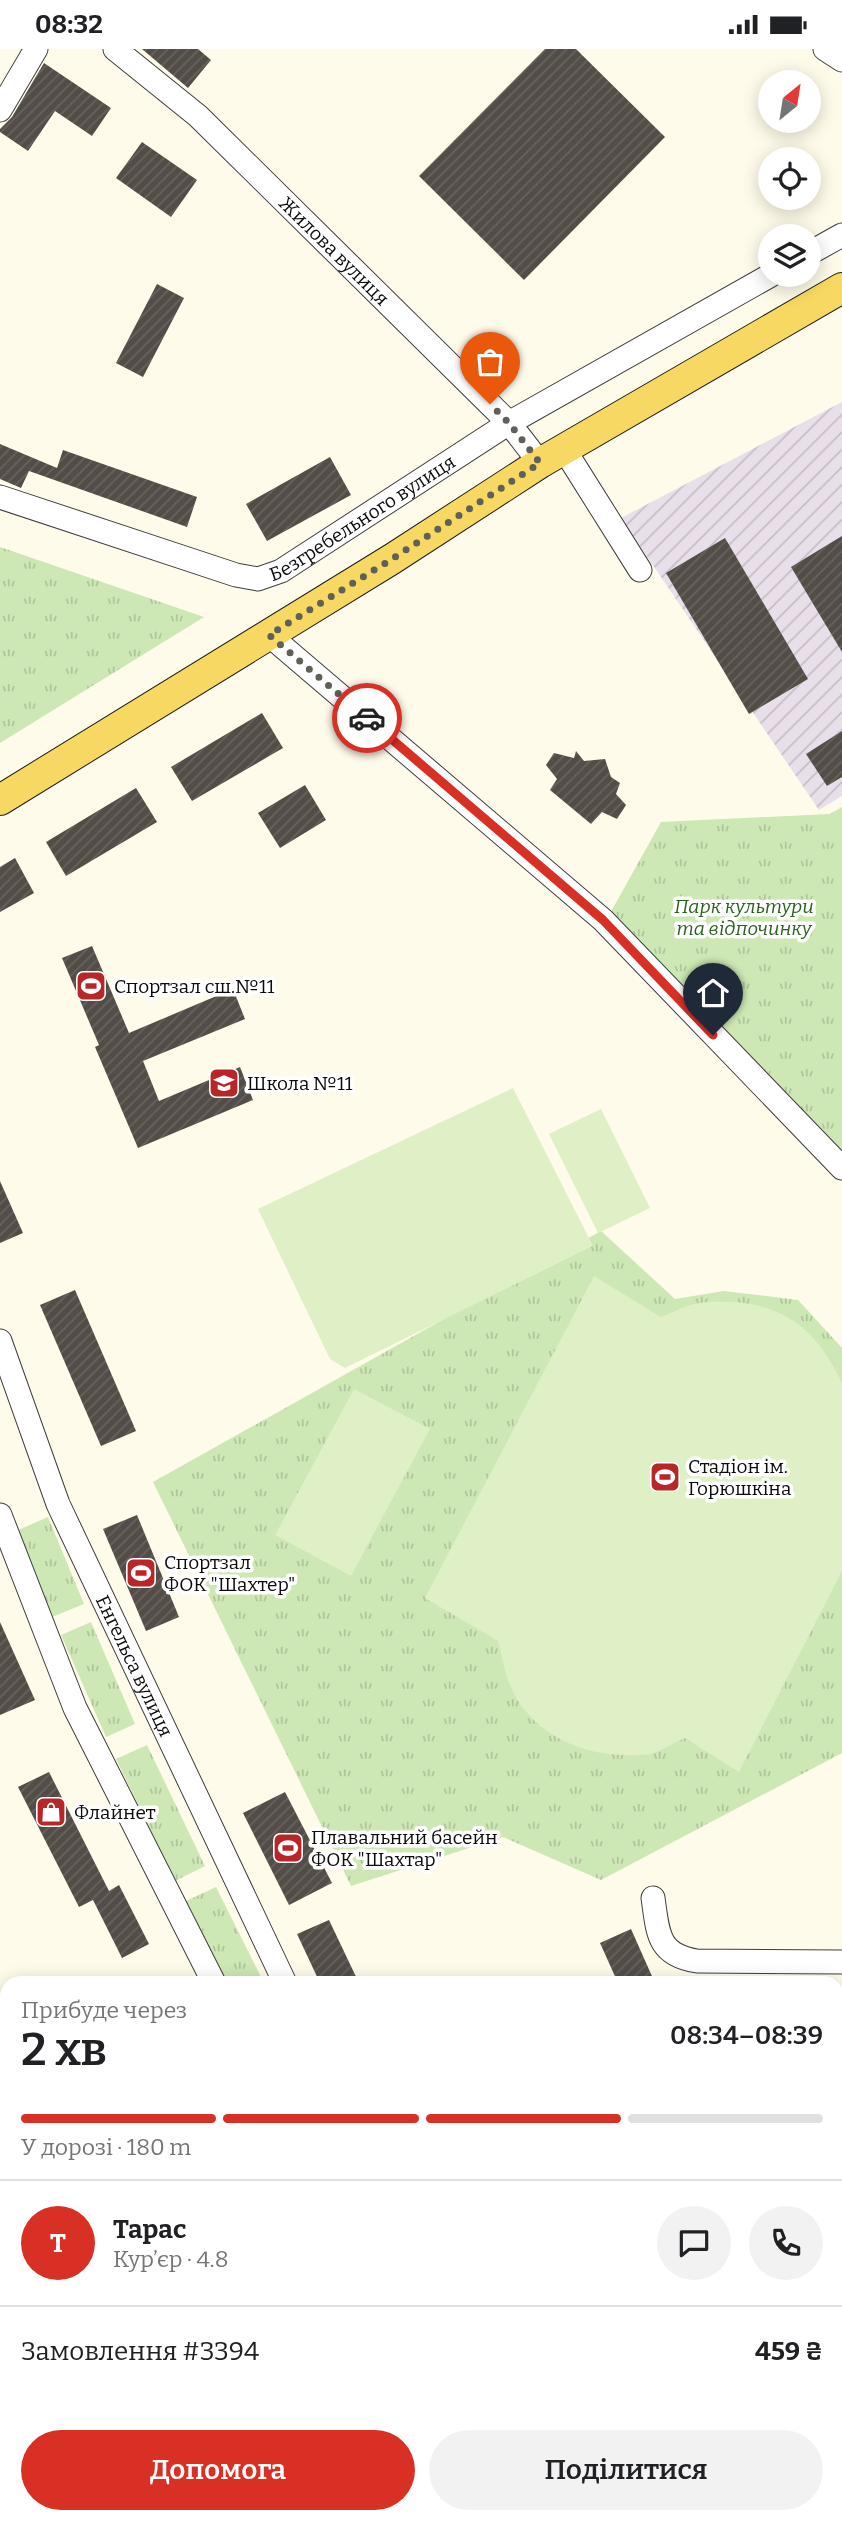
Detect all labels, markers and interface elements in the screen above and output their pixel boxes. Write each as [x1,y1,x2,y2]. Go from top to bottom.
text: 08:32 [35,9,103,40]
north arrow [758,70,821,133]
map controls [758,70,821,287]
button: locate [758,147,821,210]
street label: Жилова вулиця [274,191,394,310]
button: layers [758,224,821,287]
pin [460,332,520,404]
icon: bag [471,343,509,381]
street label: Безгребельного вулиця [266,450,460,586]
courier [332,683,402,753]
icon: car [348,699,386,737]
park label: Парк культури та відпочинку [674,895,814,940]
pin [683,963,743,1035]
sports icon: Спортзал сш.№11 [74,969,108,1003]
icon: home [694,974,732,1012]
place label: Спортзал сш.№11 [114,975,275,998]
school or university icon: Школа №11 [207,1066,241,1100]
place label: Школа №11 [247,1072,353,1095]
place label: Стадіон ім. Горюшкіна [688,1455,792,1500]
sports icon: Стадіон ім. Горюшкіна [648,1460,682,1494]
place label: Спортзал ФОК "Шахтер" [164,1551,295,1596]
sports icon: Спортзал ФОК "Шахтер" [124,1556,158,1590]
street label: Енгельса вулиця [91,1591,178,1740]
shop icon: Флайнет [34,1795,68,1829]
place label: Флайнет [74,1801,156,1824]
place label: Плавальний басейн ФОК "Шахтар" [311,1826,498,1871]
sports icon: Плавальний басейн ФОК "Шахтар" [271,1831,305,1865]
text: Прибуде через [21,1996,187,2024]
text: 08:34–08:39 [670,2020,823,2051]
text: 2 хв [21,2022,107,2077]
text: У дорозі · 180 m [21,2133,191,2161]
button: chat [657,2206,731,2280]
button: phone [749,2206,823,2280]
text: Тарас [113,2214,186,2245]
text: Т [50,2228,66,2259]
text: Кур’єр · 4.8 [113,2245,229,2273]
text: Замовлення #3394 [21,2336,259,2367]
text: 459 ₴ [755,2336,823,2367]
button: Допомога [21,2430,415,2510]
button: Поділитися [429,2430,823,2510]

